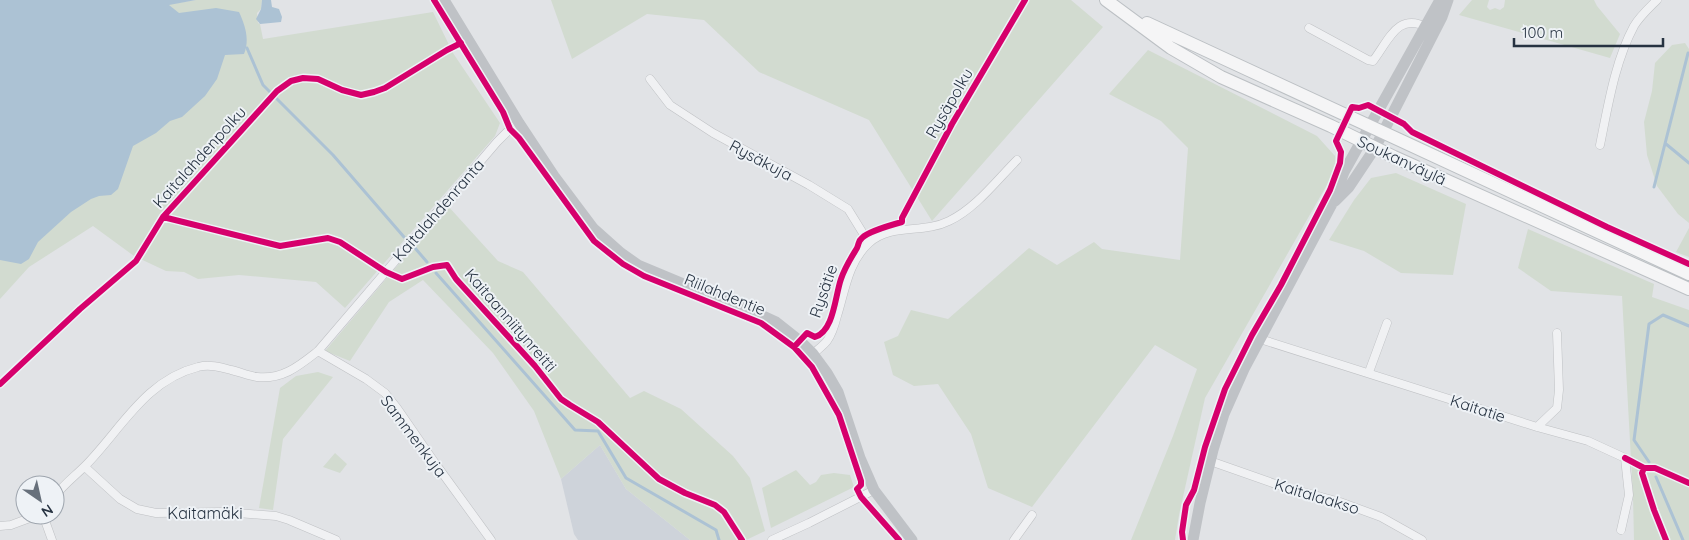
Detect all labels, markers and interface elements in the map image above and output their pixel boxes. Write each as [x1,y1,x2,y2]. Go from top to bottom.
scale bar [1514,15,1663,47]
text: 100 m [1522,23,1563,42]
street label: Rysäpolku [921,64,977,142]
street label: Kaitalahdenpolku [148,102,250,212]
street label: Soukanväylä [1354,131,1450,189]
street label: Rysäkuja [726,135,796,185]
street label: Kaitalahdenranta [388,155,488,265]
street label: Rysätie [805,262,841,320]
street label: Kaitaanniitynreitti [461,264,561,376]
street label: Riilahdentie [681,269,769,319]
street label: Kaitatie [1448,390,1508,426]
street label: Sammenkuja [377,391,451,481]
street label: Kaitalaakso [1272,474,1362,518]
north arrow [15,475,65,525]
text: N [38,500,57,521]
street label: Kaitamäki [167,503,243,523]

